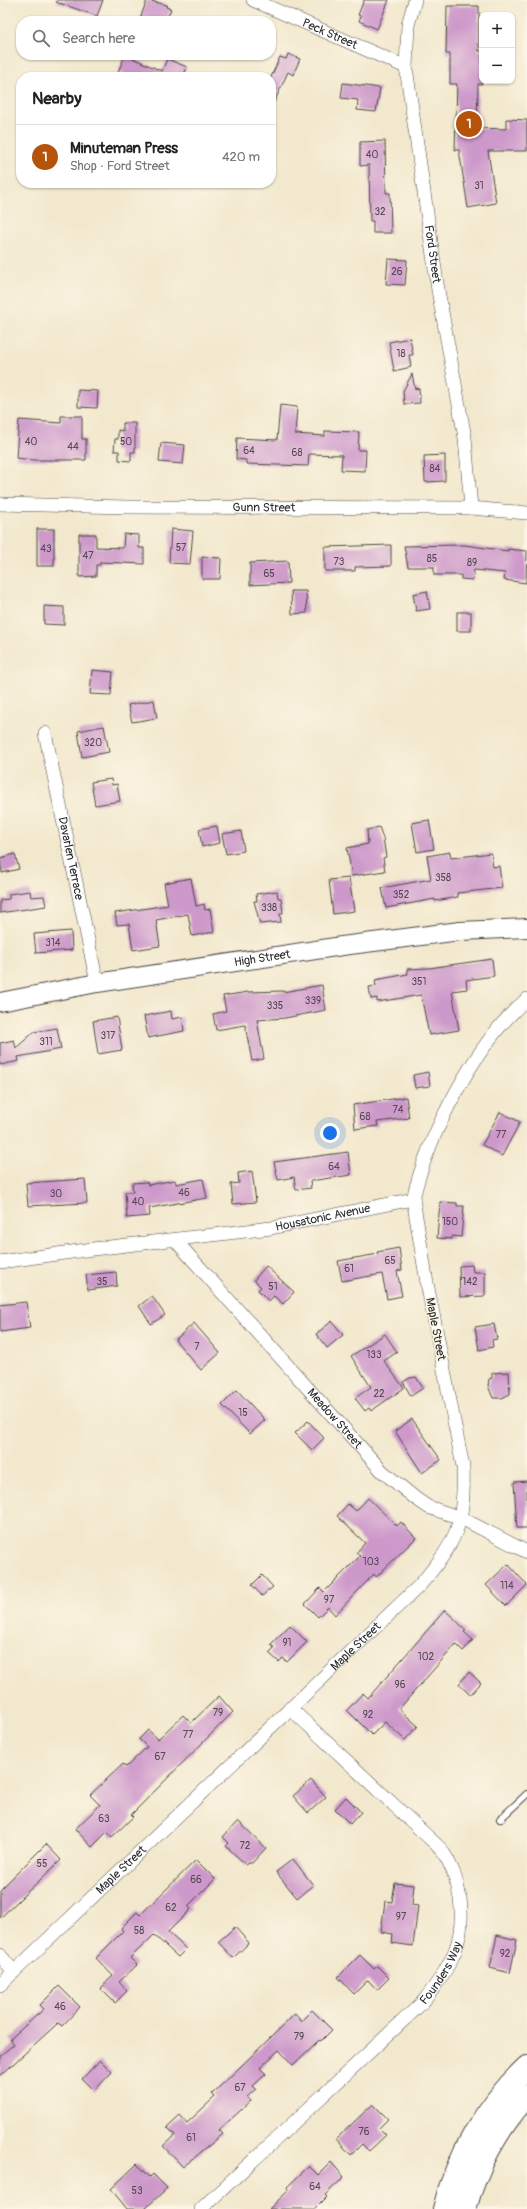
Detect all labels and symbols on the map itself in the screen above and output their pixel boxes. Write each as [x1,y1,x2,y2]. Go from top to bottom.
street label: Peck Street [300,15,360,53]
pin: 1 [456,109,482,139]
house number: 40 [366,149,378,161]
house number: 31 [474,180,484,192]
house number: 32 [374,206,386,218]
street label: Ford Street [421,224,444,284]
house number: 26 [391,266,403,278]
house number: 18 [397,348,405,360]
house number: 40 [25,436,37,448]
house number: 50 [120,436,132,448]
house number: 44 [67,441,79,453]
house number: 64 [243,445,255,457]
house number: 68 [292,447,302,459]
house number: 84 [430,463,441,475]
street label: Gunn Street [233,500,296,515]
house number: 57 [176,542,187,554]
house number: 43 [40,543,52,555]
house number: 47 [82,550,94,562]
house number: 85 [427,553,437,565]
house number: 73 [334,556,345,568]
house number: 89 [467,557,477,569]
house number: 65 [263,568,275,580]
house number: 320 [84,737,102,749]
street label: Davarlen Terrace [55,816,87,901]
house number: 358 [435,872,451,884]
house number: 352 [393,889,410,901]
house number: 338 [261,902,277,914]
house number: 314 [45,937,61,949]
street label: High Street [233,947,292,970]
house number: 351 [412,976,427,988]
house number: 339 [305,995,321,1007]
house number: 335 [267,1000,283,1012]
house number: 317 [101,1030,116,1042]
house number: 311 [39,1036,53,1048]
house number: 74 [392,1104,404,1116]
house number: 68 [360,1111,370,1123]
your location [320,1123,340,1143]
house number: 77 [496,1129,507,1141]
house number: 64 [328,1161,340,1173]
house number: 46 [178,1187,190,1199]
house number: 30 [50,1188,62,1200]
house number: 40 [132,1196,144,1208]
street label: Housatonic Avenue [274,1201,372,1235]
house number: 150 [442,1216,458,1228]
house number: 65 [384,1255,396,1267]
house number: 61 [344,1263,354,1275]
house number: 35 [97,1276,108,1288]
house number: 142 [462,1276,478,1288]
house number: 51 [268,1281,278,1293]
street label: Maple Street [422,1296,449,1362]
house number: 7 [194,1341,200,1353]
house number: 133 [366,1349,382,1361]
street label: Meadow Street [304,1386,365,1452]
house number: 22 [373,1388,385,1400]
house number: 15 [238,1407,248,1419]
house number: 103 [363,1556,380,1568]
house number: 114 [500,1580,514,1592]
house number: 97 [324,1594,335,1606]
street label: Maple Street [328,1619,384,1674]
house number: 91 [282,1637,292,1649]
house number: 102 [418,1651,435,1663]
house number: 96 [395,1679,406,1691]
house number: 79 [213,1707,223,1719]
house number: 92 [363,1709,374,1721]
house number: 77 [183,1729,194,1741]
house number: 67 [154,1751,166,1763]
house number: 63 [98,1813,110,1825]
house number: 72 [240,1840,251,1852]
street label: Maple Street [93,1843,150,1898]
house number: 55 [37,1858,47,1870]
house number: 66 [190,1874,202,1886]
house number: 62 [165,1902,177,1914]
house number: 97 [396,1911,407,1923]
house number: 58 [134,1925,144,1937]
street label: Founders Way [417,1940,466,2008]
house number: 92 [500,1948,511,1960]
house number: 46 [54,2001,66,2013]
house number: 79 [294,2031,304,2043]
house number: 67 [234,2082,246,2094]
house number: 76 [358,2126,370,2138]
house number: 61 [186,2132,196,2144]
house number: 64 [309,2181,321,2193]
house number: 53 [132,2185,143,2197]

